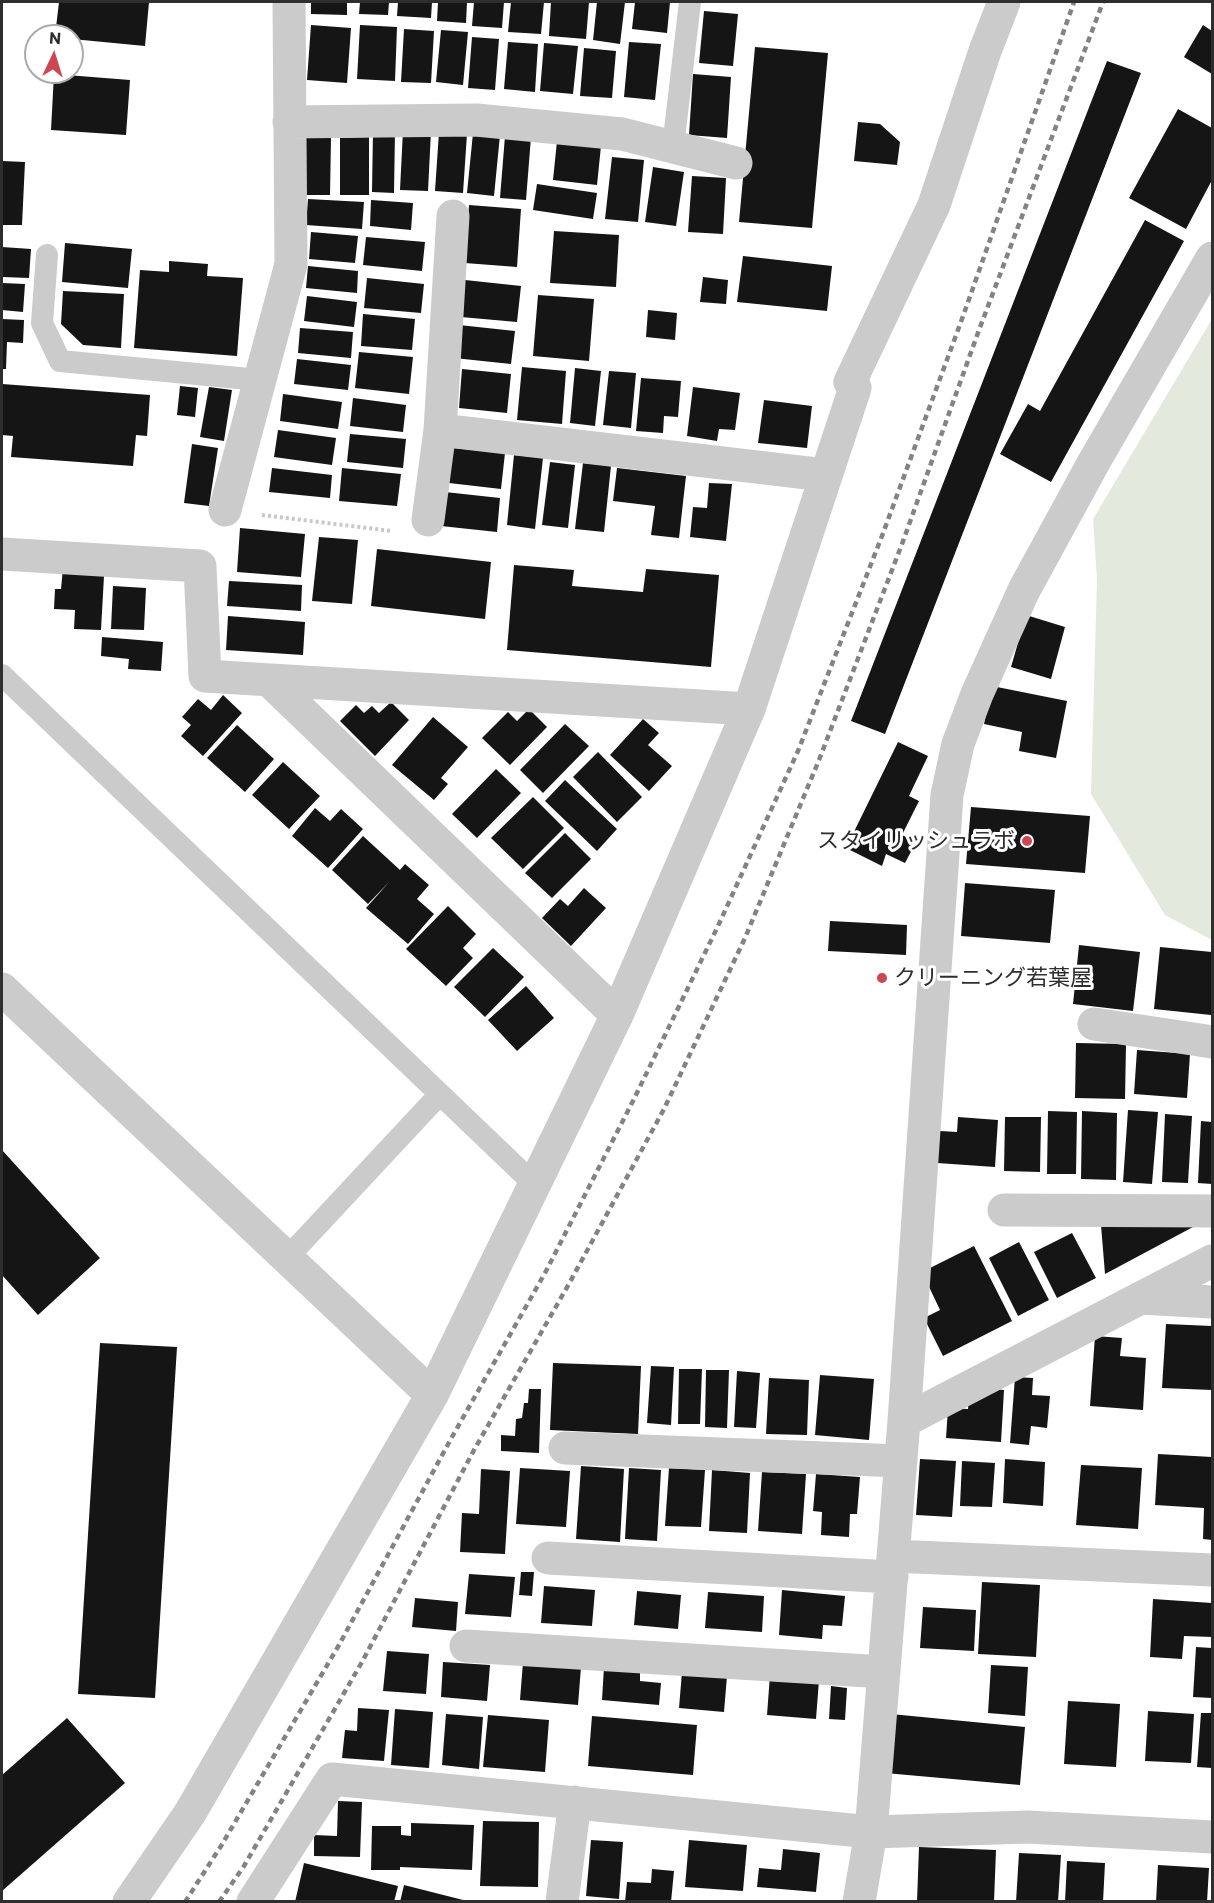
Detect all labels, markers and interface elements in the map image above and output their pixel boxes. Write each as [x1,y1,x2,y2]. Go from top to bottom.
north arrow [24,24,84,84]
text: N [49,28,62,47]
place label: スタイリッシュラボ [817,828,1015,854]
marker: スタイリッシュラボ [1020,834,1034,848]
place label: クリーニング若葉屋 [894,965,1092,991]
marker: クリーニング若葉屋 [875,971,889,985]

